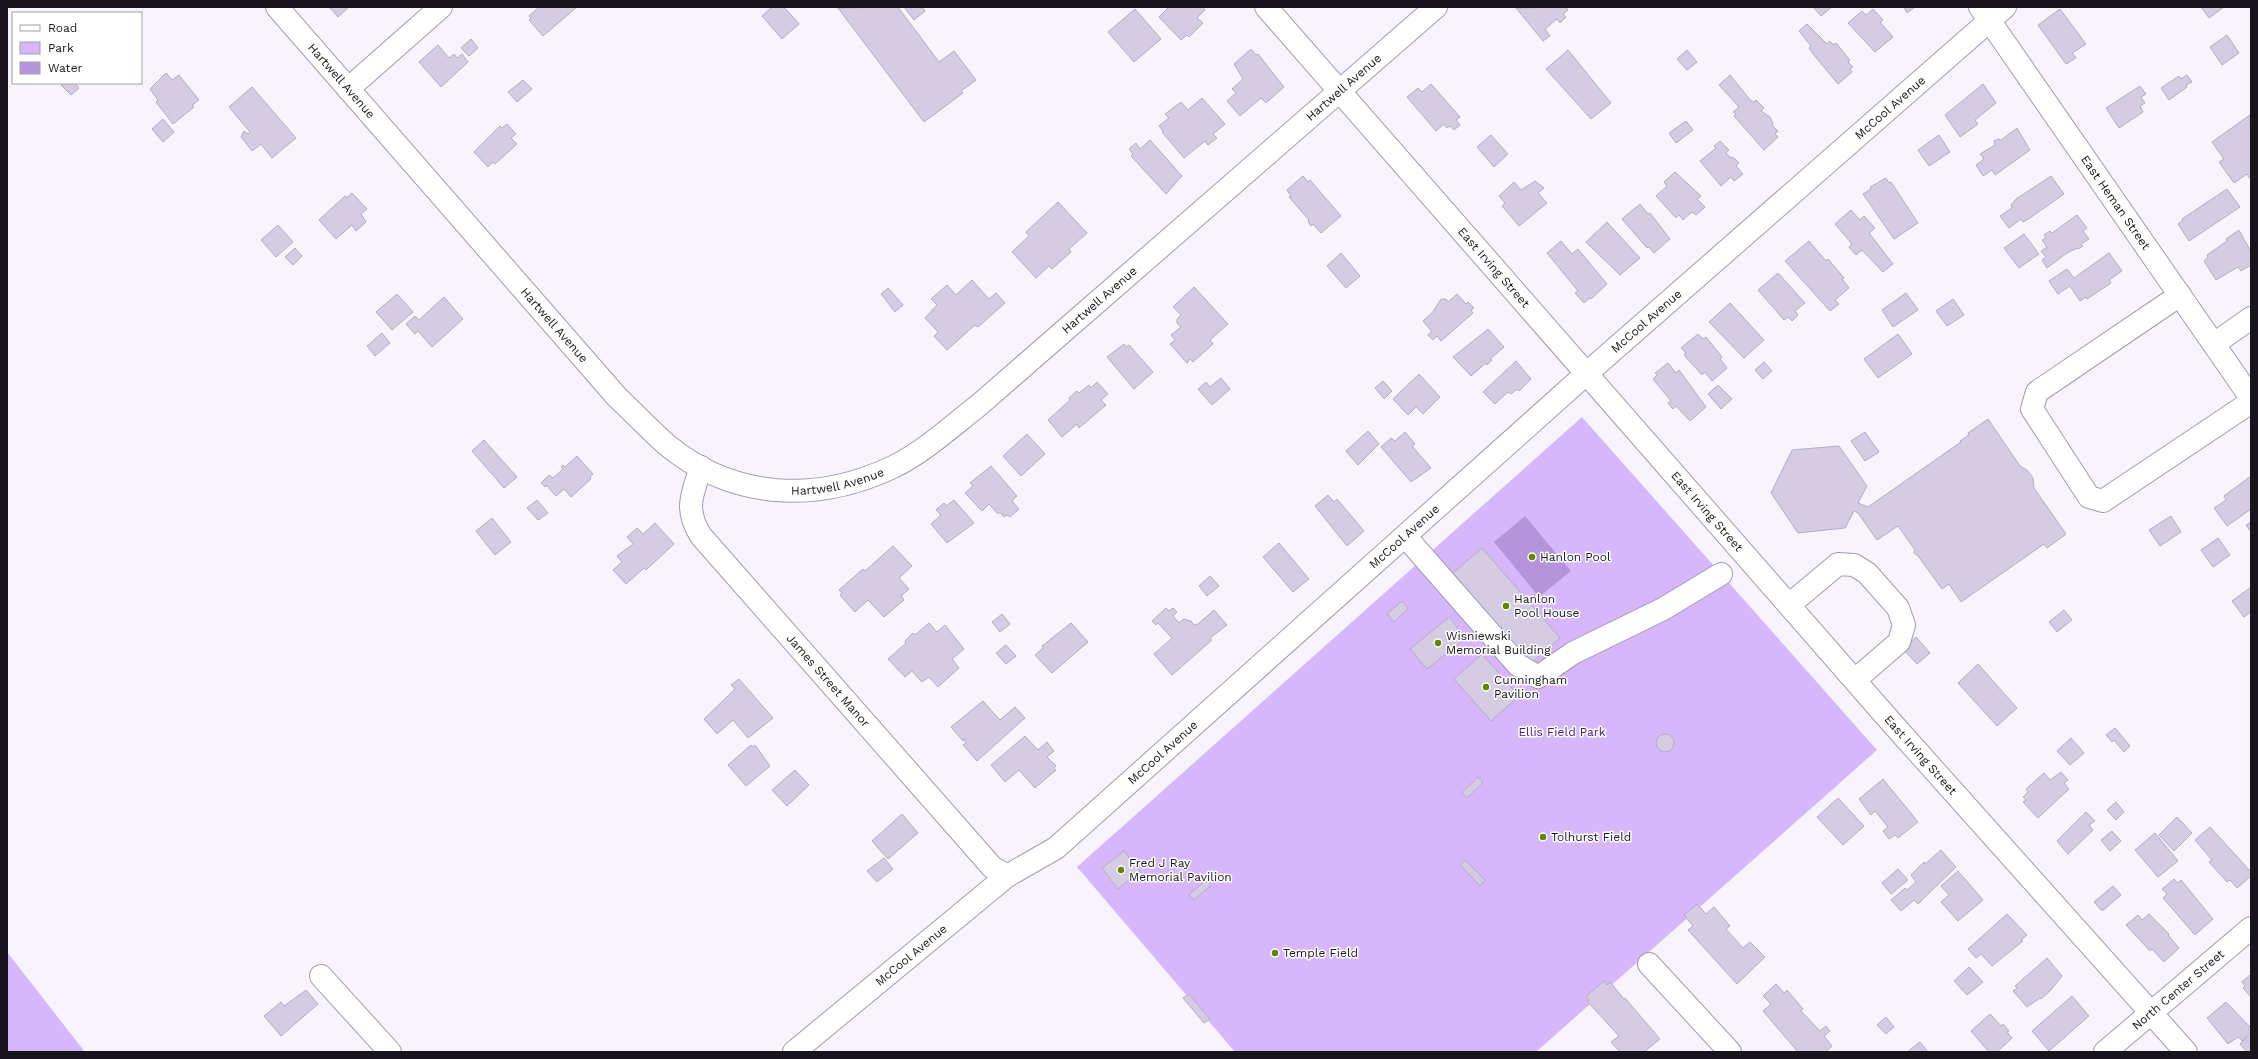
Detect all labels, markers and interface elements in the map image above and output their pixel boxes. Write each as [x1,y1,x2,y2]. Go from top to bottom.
legend [12,12,142,84]
text: Road [48,21,77,35]
street label: Hartwell Avenue [305,40,378,121]
text: Park [48,41,74,55]
street label: Hartwell Avenue [1303,51,1384,124]
text: Water [48,61,83,75]
street label: McCool Avenue [1852,73,1928,142]
street label: East Heman Street [2078,153,2153,252]
street label: East Irving Street [1455,225,1533,310]
street label: Hartwell Avenue [1059,264,1140,337]
street label: Hartwell Avenue [518,285,591,366]
street label: McCool Avenue [1608,287,1684,356]
street label: Hartwell Avenue [791,465,886,498]
street label: East Irving Street [1668,468,1746,554]
street label: McCool Avenue [1367,502,1442,571]
place label: Hanlon Pool [1540,550,1611,564]
marker: Hanlon Pool [1527,552,1537,562]
place label: Hanlon Pool House [1514,592,1580,620]
marker: Hanlon Pool House [1501,601,1511,611]
place label: Wisniewski Memorial Building [1446,629,1551,657]
street label: James Street Manor [784,631,873,730]
marker: Wisniewski Memorial Building [1433,638,1443,648]
place label: Cunningham Pavilion [1494,673,1567,701]
marker: Cunningham Pavilion [1481,682,1491,692]
street label: East Irving Street [1881,712,1960,798]
street label: McCool Avenue [1125,718,1201,787]
park label: Ellis Field Park [1518,725,1606,739]
place label: Tolhurst Field [1551,830,1631,844]
marker: Tolhurst Field [1538,832,1548,842]
place label: Fred J Ray Memorial Pavilion [1129,856,1232,884]
marker: Fred J Ray Memorial Pavilion [1116,865,1126,875]
street label: McCool Avenue [872,921,950,989]
place label: Temple Field [1283,946,1358,960]
street label: North Center Street [2129,947,2227,1033]
marker: Temple Field [1270,948,1280,958]

